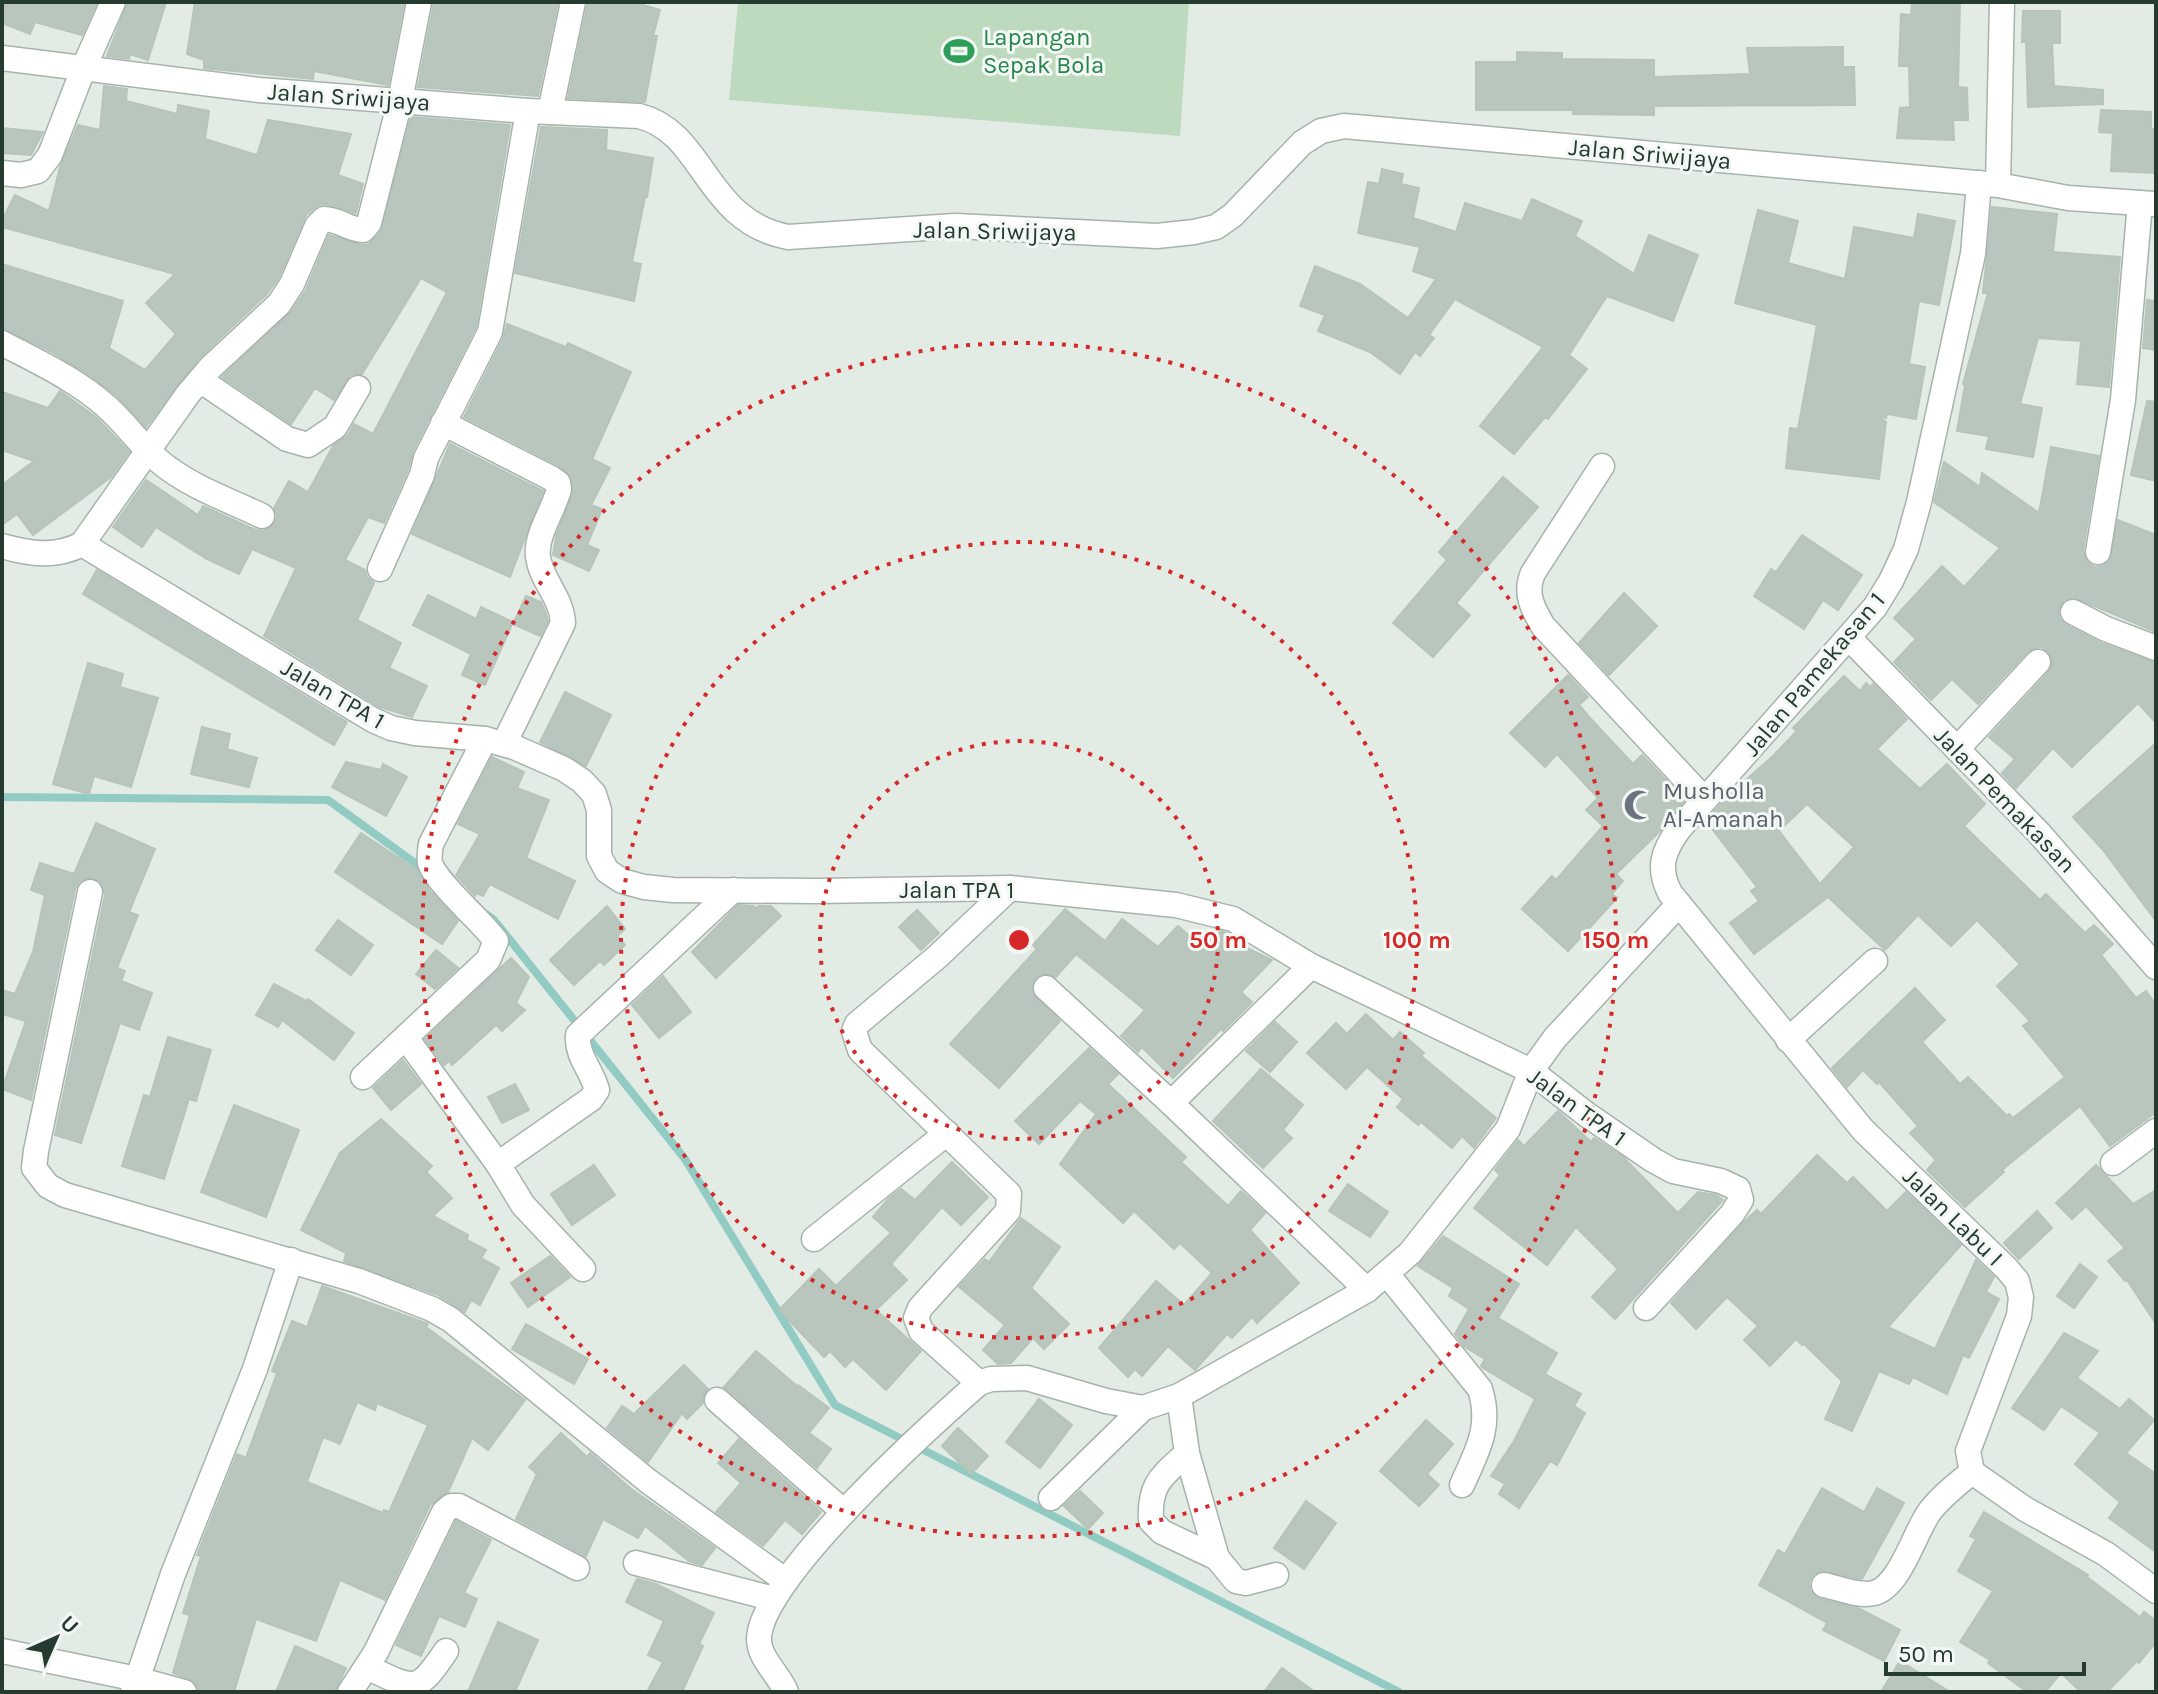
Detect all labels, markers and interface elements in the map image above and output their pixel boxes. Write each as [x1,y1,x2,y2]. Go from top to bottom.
place label: Lapangan Sepak Bola [983,23,1104,79]
sports icon: Lapangan Sepak Bola [942,34,976,68]
street label: Jalan Sriwijaya [267,77,431,117]
street label: Jalan Sriwijaya [1568,133,1732,175]
street label: Jalan Sriwijaya [913,216,1077,246]
street label: Jalan Pamekasan 1 [1737,586,1891,762]
street label: Jalan TPA 1 [276,653,390,735]
street label: Jalan Pemakasan [1928,721,2082,879]
place label: Musholla Al-Amanah [1663,777,1784,833]
mosque icon: Musholla Al-Amanah [1622,788,1656,822]
street label: Jalan TPA 1 [900,876,1014,904]
centre of rings [1005,926,1033,954]
text: 50 m [1189,926,1247,954]
text: 100 m [1383,926,1451,954]
text: 150 m [1583,926,1649,954]
street label: Jalan TPA 1 [1522,1062,1632,1152]
street label: Jalan Labu I [1897,1162,2009,1272]
north arrow [16,1598,96,1678]
text: U [55,1610,84,1639]
scale bar [1886,1626,2084,1676]
text: 50 m [1898,1640,1954,1668]

